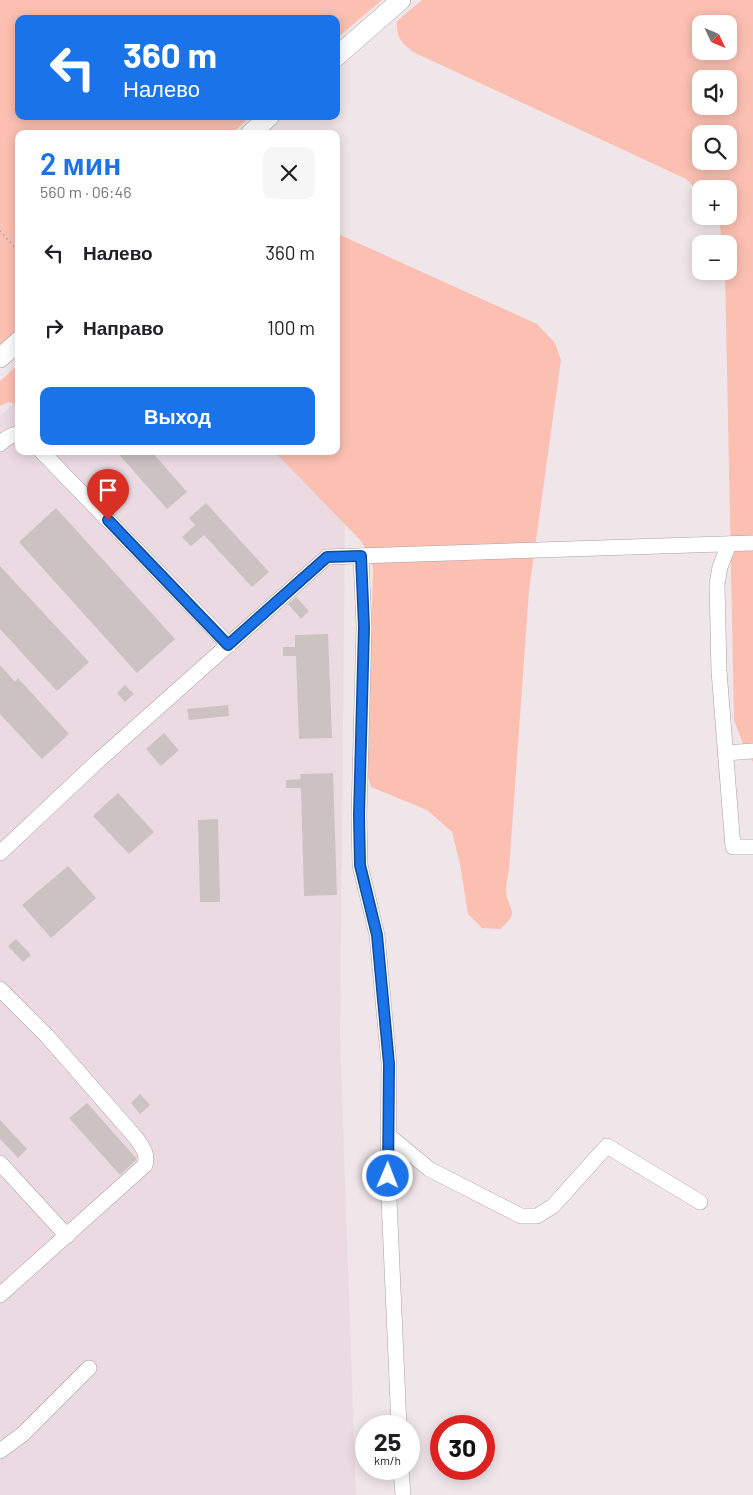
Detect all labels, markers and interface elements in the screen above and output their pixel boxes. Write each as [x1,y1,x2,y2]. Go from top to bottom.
north arrow [692,15,738,60]
map controls [692,15,737,280]
text: 360 m [123,33,217,75]
icon: left [40,35,105,100]
button: sound [692,70,737,115]
text: Налево [123,75,200,101]
button: search [692,125,737,170]
text: 2 мин [40,145,121,181]
button: close [263,147,315,199]
button: + [692,180,737,225]
text: 560 m · 06:46 [40,182,131,201]
button: − [692,235,737,280]
icon: left [40,239,68,267]
text: Налево [83,241,153,264]
text: 360 m [265,241,315,264]
icon: right [40,314,68,342]
text: Направо [83,316,164,339]
text: 100 m [267,316,315,339]
button: Выход [40,387,315,445]
pin [87,469,129,520]
icon: arrive [94,476,122,504]
position arrow [361,1149,413,1201]
speed limit sign: 30 [430,1415,495,1480]
text: 25 [374,1426,401,1456]
text: km/h [374,1453,401,1467]

